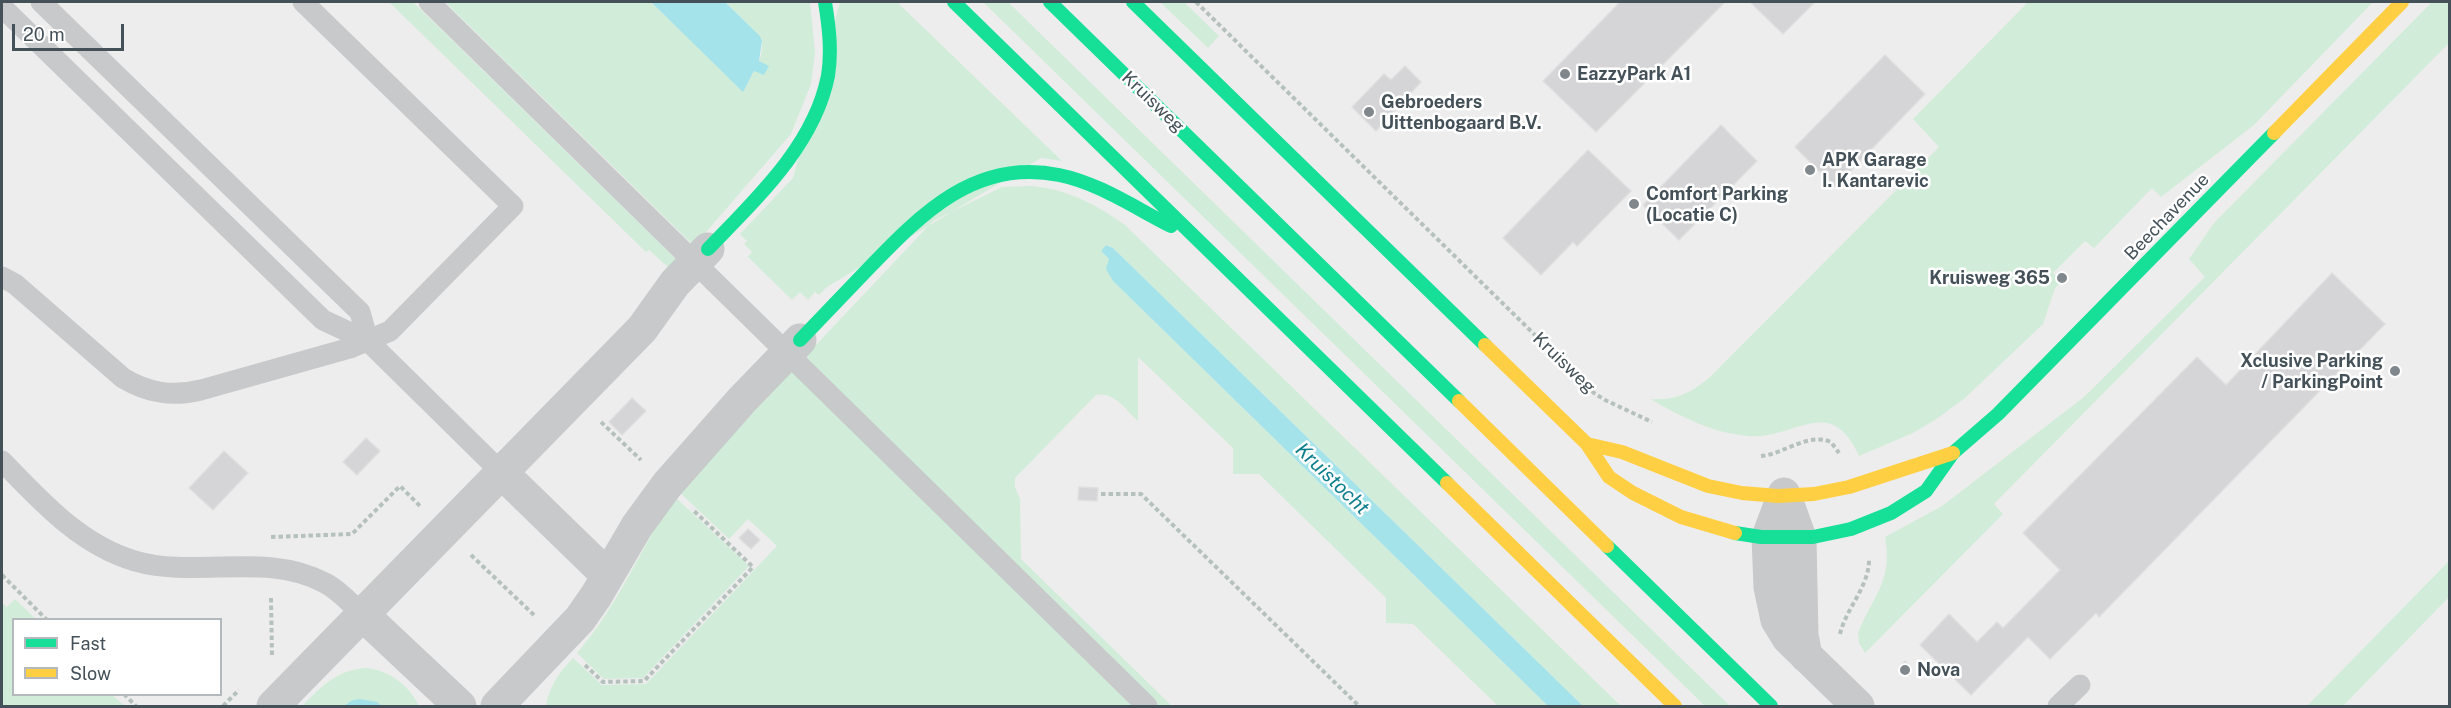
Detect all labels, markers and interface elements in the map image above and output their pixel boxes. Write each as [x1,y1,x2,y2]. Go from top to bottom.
scale bar [15,12,128,50]
text: 20 m [23,24,65,45]
place label: EazzyPark A1 [1577,63,1691,85]
street label: Kruisweg [1117,67,1189,137]
marker: EazzyPark A1 [1558,67,1572,81]
place label: Gebroeders Uittenbogaard B.V. [1381,91,1542,134]
marker: Gebroeders Uittenbogaard B.V. [1362,105,1376,119]
place label: APK Garage I. Kantarevic [1822,149,1929,192]
marker: APK Garage I. Kantarevic [1803,163,1817,177]
street label: Beechavenue [2120,169,2214,265]
place label: Comfort Parking (Locatie C) [1646,183,1788,226]
marker: Comfort Parking (Locatie C) [1627,197,1641,211]
place label: Kruisweg 365 [1929,267,2050,289]
marker: Kruisweg 365 [2055,271,2069,285]
street label: Kruisweg [1528,328,1600,398]
place label: Xclusive Parking / ParkingPoint [2240,350,2383,392]
marker: Xclusive Parking / ParkingPoint [2388,364,2402,378]
water label: Kruistocht [1290,438,1374,520]
legend [12,618,222,696]
text: Fast [70,633,106,654]
place label: Nova [1917,659,1960,681]
text: Slow [70,663,111,684]
marker: Nova [1898,663,1912,677]

